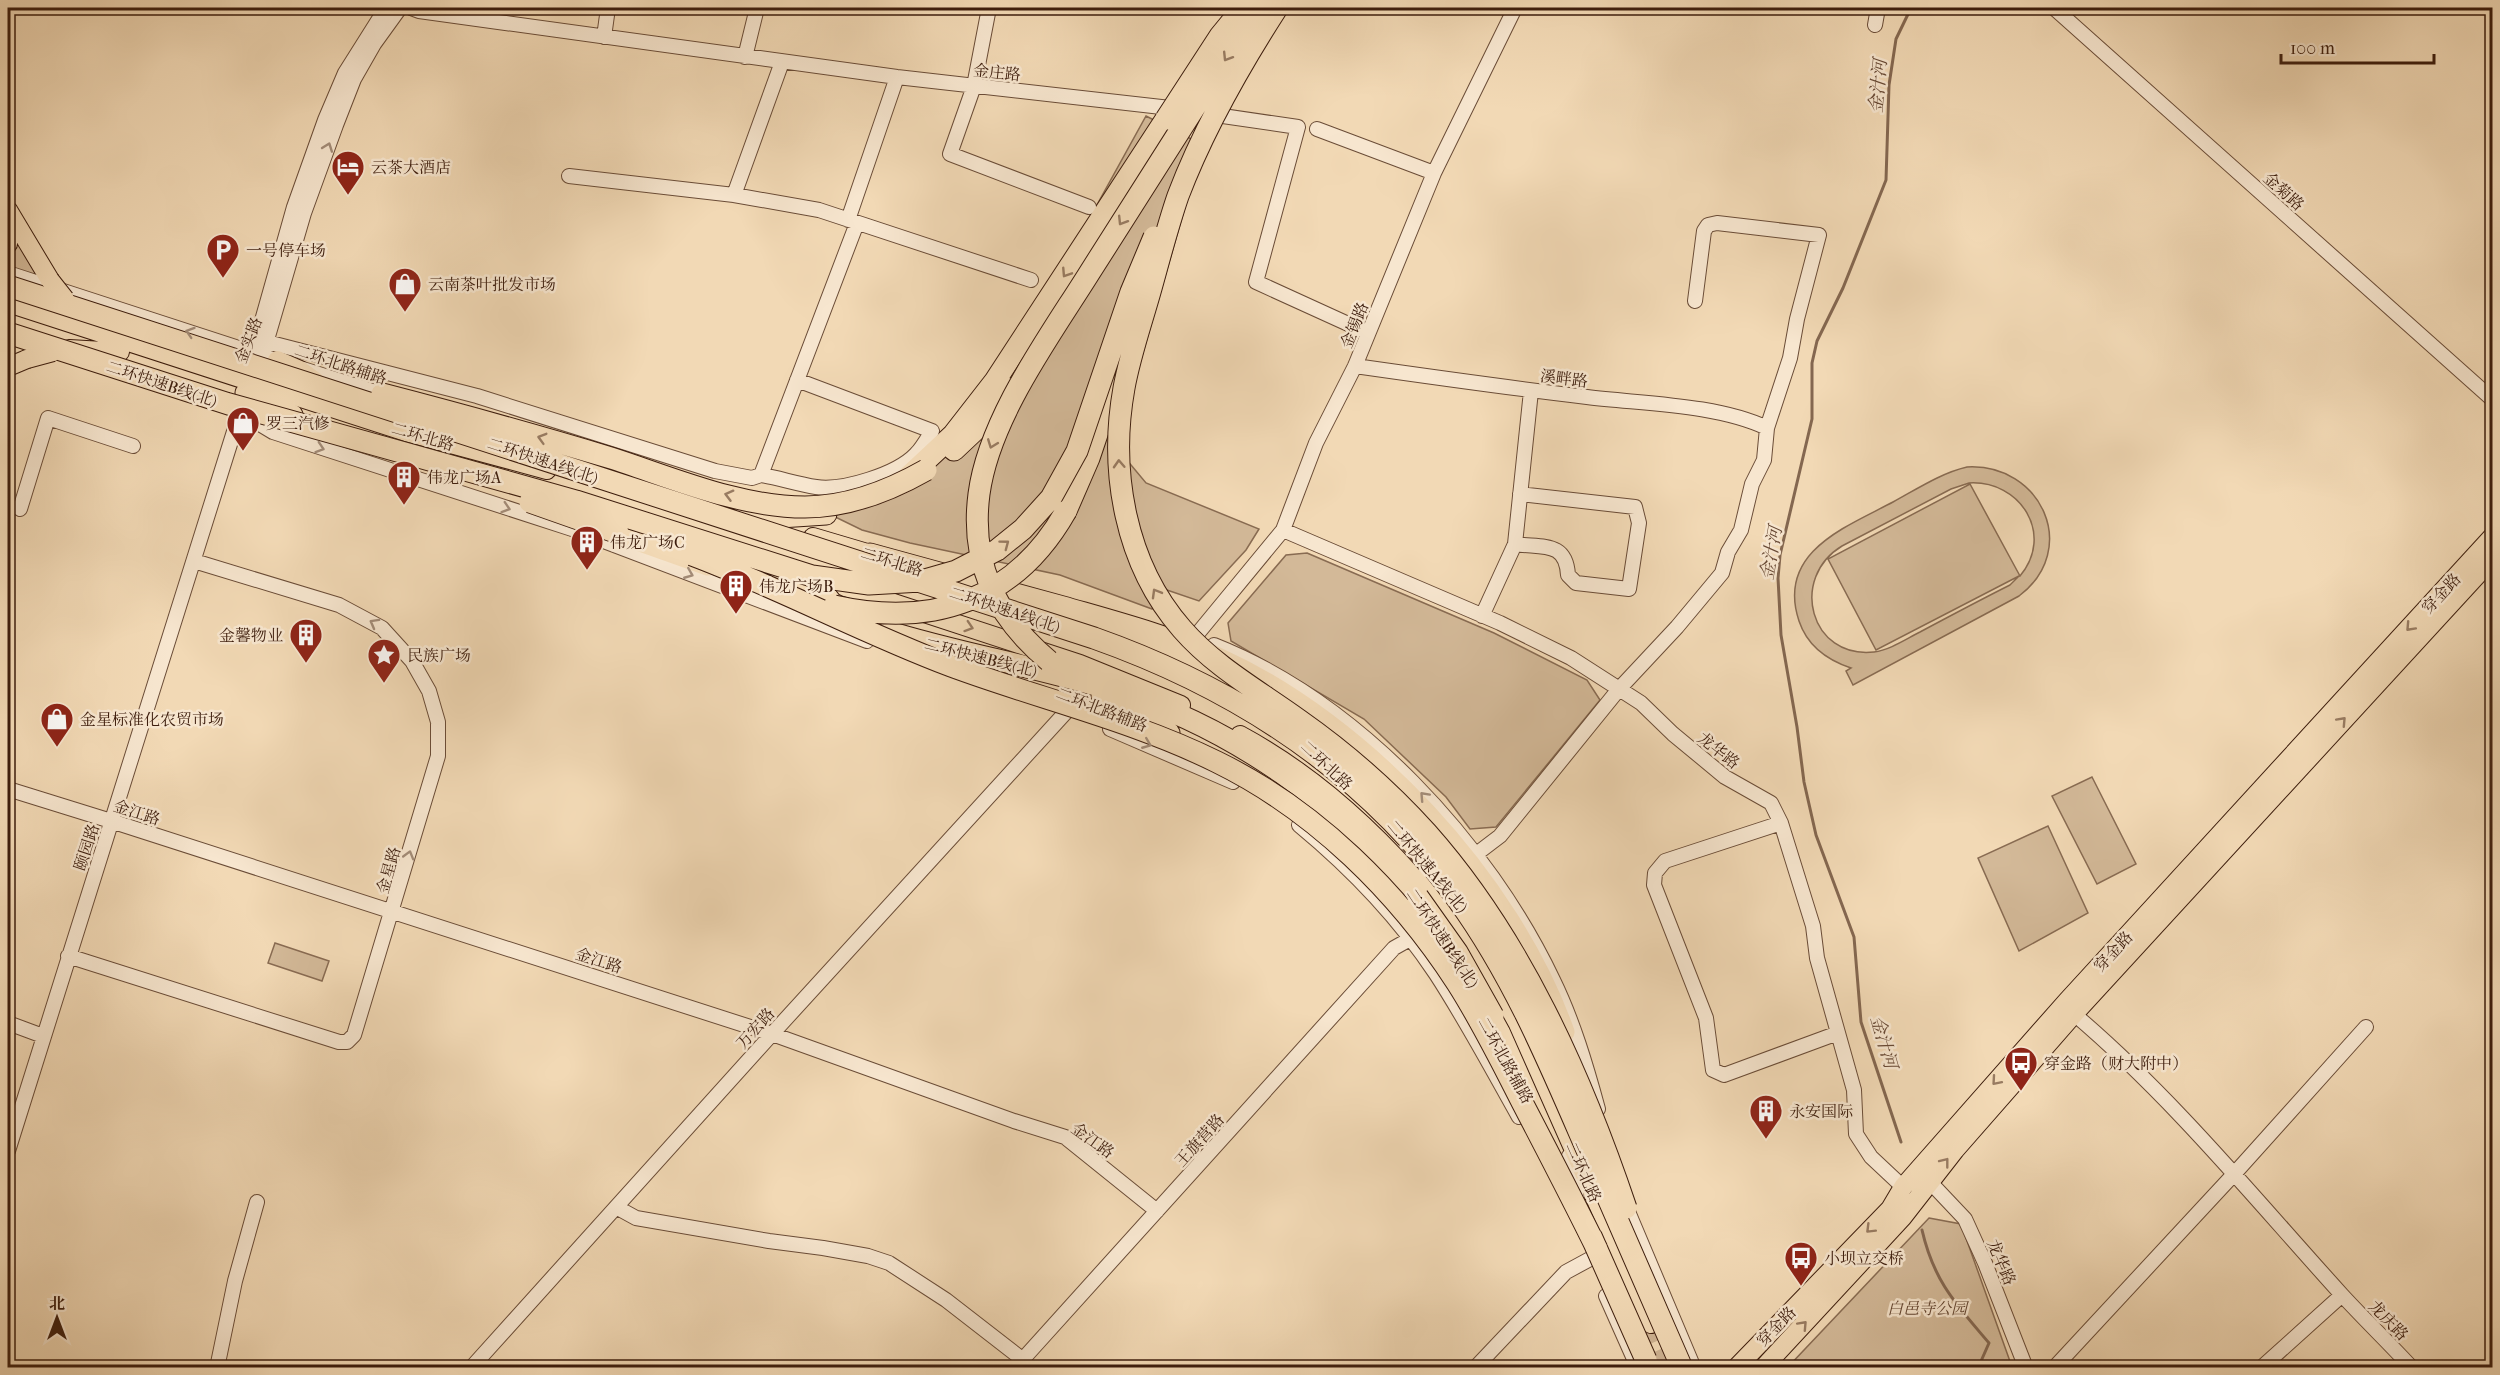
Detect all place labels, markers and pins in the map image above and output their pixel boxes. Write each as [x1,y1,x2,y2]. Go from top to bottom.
hotel icon: 云茶大酒店 [330,149,366,196]
place label: 云茶大酒店 [371,158,451,177]
parking icon: 一号停车场 [205,232,241,279]
place label: 一号停车场 [246,241,326,260]
shop icon: 云南茶叶批发市场 [387,266,423,313]
place label: 云南茶叶批发市场 [428,275,556,294]
shop icon: 罗三汽修 [225,405,261,452]
place label: 罗三汽修 [266,414,330,433]
building icon: 伟龙广场A [386,459,422,506]
place label: 伟龙广场A [427,468,502,487]
building icon: 伟龙广场C [569,524,605,571]
place label: 伟龙广场C [610,533,685,552]
building icon: 伟龙广场B [718,568,754,615]
place label: 伟龙广场B [759,577,833,596]
building icon: 金馨物业 [288,617,324,664]
place label: 金馨物业 [219,626,283,645]
place icon: 民族广场 [366,637,402,684]
place label: 民族广场 [407,646,471,665]
shop icon: 金星标准化农贸市场 [39,701,75,748]
place label: 金星标准化农贸市场 [80,710,224,729]
bus stop icon: 穿金路（财大附中） [2003,1045,2039,1092]
place label: 穿金路（财大附中） [2044,1054,2188,1073]
building icon: 永安国际 [1748,1093,1784,1140]
place label: 永安国际 [1789,1102,1853,1121]
bus stop icon: 小坝立交桥 [1783,1240,1819,1287]
place label: 小坝立交桥 [1824,1249,1904,1268]

